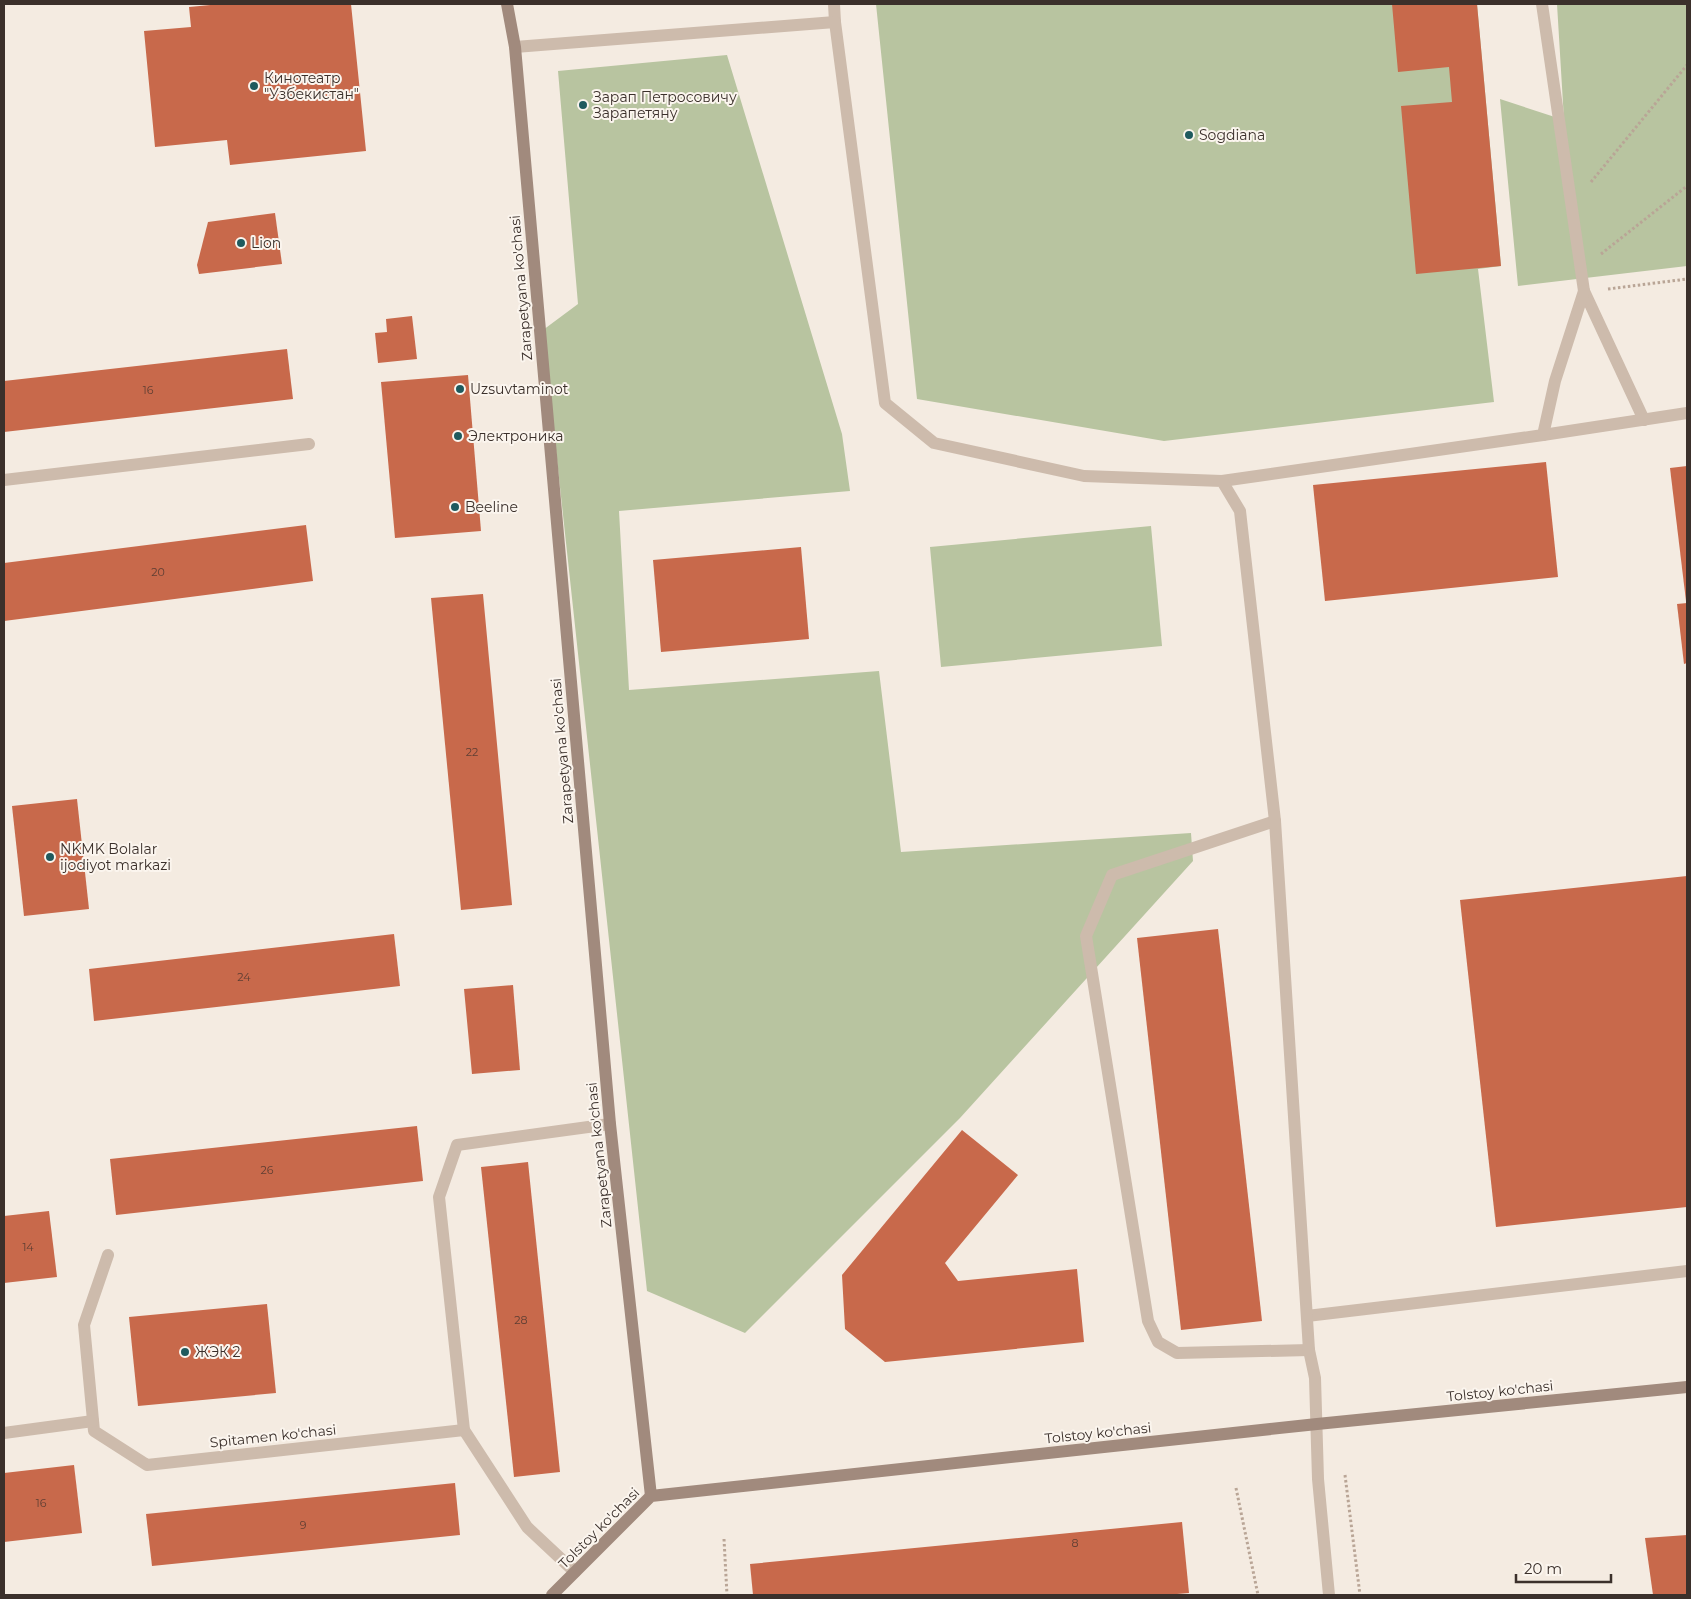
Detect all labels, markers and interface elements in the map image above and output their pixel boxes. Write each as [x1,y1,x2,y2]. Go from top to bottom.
place label: Кинотеатр "Узбекистан" [264,69,359,103]
marker: Кинотеатр "Узбекистан" [248,80,260,92]
place label: Зарап Петросовичу Зарапетяну [593,88,737,122]
marker: Зарап Петросовичу Зарапетяну [577,99,589,111]
place label: Sogdiana [1199,126,1265,144]
marker: Sogdiana [1183,129,1195,141]
street label: Zarapetyana ko'chasi [506,214,536,362]
place label: Lion [251,234,281,252]
marker: Lion [235,237,247,249]
place label: Uzsuvtaminot [470,380,569,398]
house number: 16 [143,383,154,397]
marker: Uzsuvtaminot [454,383,466,395]
place label: Электроника [468,427,564,445]
marker: Электроника [452,430,464,442]
place label: Beeline [465,498,518,516]
marker: Beeline [449,501,461,513]
house number: 20 [151,565,165,579]
street label: Zarapetyana ko'chasi [547,677,577,825]
house number: 22 [466,745,478,759]
place label: NKMK Bolalar ijodiyot markazi [60,840,171,874]
marker: NKMK Bolalar ijodiyot markazi [44,851,56,863]
house number: 24 [237,970,251,984]
street label: Zarapetyana ko'chasi [582,1081,616,1229]
house number: 26 [261,1163,274,1177]
house number: 14 [22,1240,34,1254]
house number: 28 [514,1313,528,1327]
place label: ЖЭК 2 [195,1343,241,1361]
marker: ЖЭК 2 [179,1346,191,1358]
street label: Tolstoy ko'chasi [1446,1376,1554,1406]
street label: Tolstoy ko'chasi [1044,1418,1152,1448]
street label: Spitamen ko'chasi [209,1420,337,1452]
street label: Tolstoy ko'chasi [555,1484,643,1572]
house number: 16 [36,1496,47,1510]
house number: 9 [300,1518,307,1532]
house number: 8 [1071,1536,1079,1550]
scale bar [1516,1552,1611,1584]
text: 20 m [1524,1559,1562,1578]

